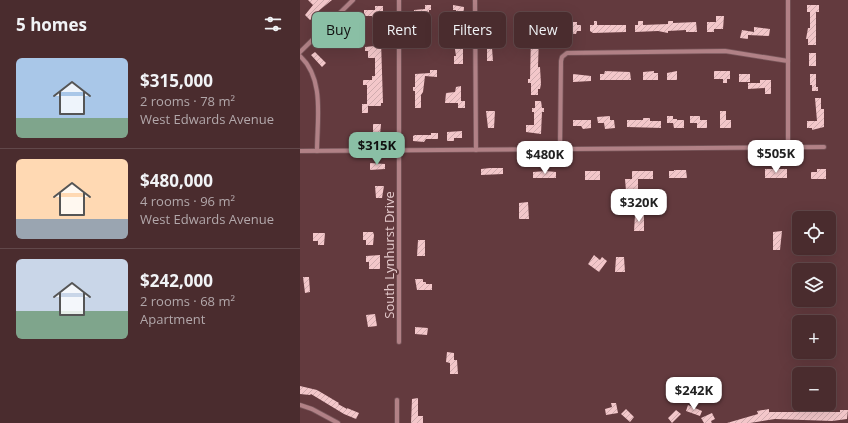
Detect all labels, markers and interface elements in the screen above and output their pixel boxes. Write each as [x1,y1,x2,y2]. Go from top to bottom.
chip: Buy [312,12,365,48]
chip: Rent [373,12,431,48]
chip: Filters [439,12,506,48]
chip: New [514,12,572,48]
text: 5 homes [16,13,87,36]
icon: filters [262,13,284,35]
text: $315,000 [140,69,213,92]
icon: home [48,74,96,122]
text: 2 rooms · 78 m² [140,92,235,110]
text: West Edwards Avenue [140,110,274,128]
pin: $315K [349,132,405,166]
text: $315K [358,136,396,154]
pin: $505K [748,140,804,174]
pin: $480K [517,141,573,175]
text: $505K [757,144,795,162]
text: $480K [526,145,564,163]
text: $480,000 [140,169,213,192]
icon: home [48,175,96,223]
pin: $320K [611,189,667,223]
street label: South Lynhurst Drive [380,191,398,319]
text: 4 rooms · 96 m² [140,192,235,210]
text: $320K [620,193,658,211]
text: West Edwards Avenue [140,210,274,228]
map controls [792,211,836,411]
button: locate [792,211,836,255]
button: layers [792,263,836,307]
text: $242,000 [140,269,213,292]
icon: home [48,275,96,323]
text: 2 rooms · 68 m² [140,292,235,310]
text: Apartment [140,310,205,328]
button: + [792,315,836,359]
button: − [792,367,836,411]
pin: $242K [666,377,722,411]
text: $242K [675,381,713,399]

